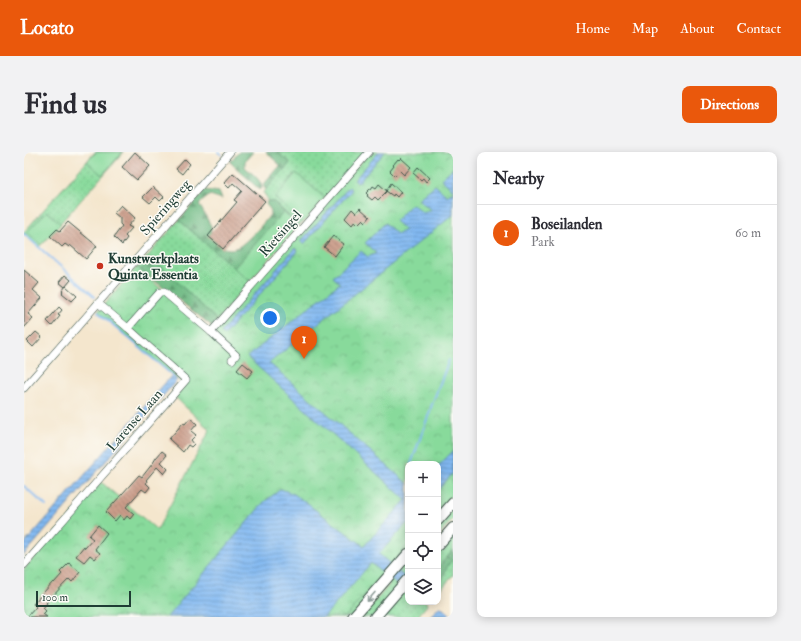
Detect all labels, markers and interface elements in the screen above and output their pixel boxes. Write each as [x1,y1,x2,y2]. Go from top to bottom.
text: Locato [20,16,74,40]
text: Home [575,20,610,37]
text: Map [632,20,658,37]
text: About [680,20,714,37]
text: Contact [736,20,781,37]
button: Directions [682,86,777,123]
text: Find us [24,87,107,122]
text: Nearby [493,168,544,189]
street label: Spieringweg [136,175,196,239]
street label: Rietsingel [256,206,305,260]
text: Boseilanden [531,215,603,234]
text: 1 [504,225,508,241]
text: 60 m [735,225,761,241]
text: Park [531,234,555,250]
place label: Kunstwerkplaats Quinta Essentia [108,250,199,283]
marker: Kunstwerkplaats Quinta Essentia [95,261,105,271]
your location [260,308,280,328]
pin: 1 [291,326,317,359]
street label: Larense Laan [103,386,166,455]
map controls [405,461,441,605]
button: + [405,461,441,497]
button: − [405,497,441,533]
button: locate [405,533,441,569]
button: layers [405,569,441,605]
scale bar [36,589,131,608]
text: 100 m [42,591,68,604]
one-way arrow [366,592,375,603]

